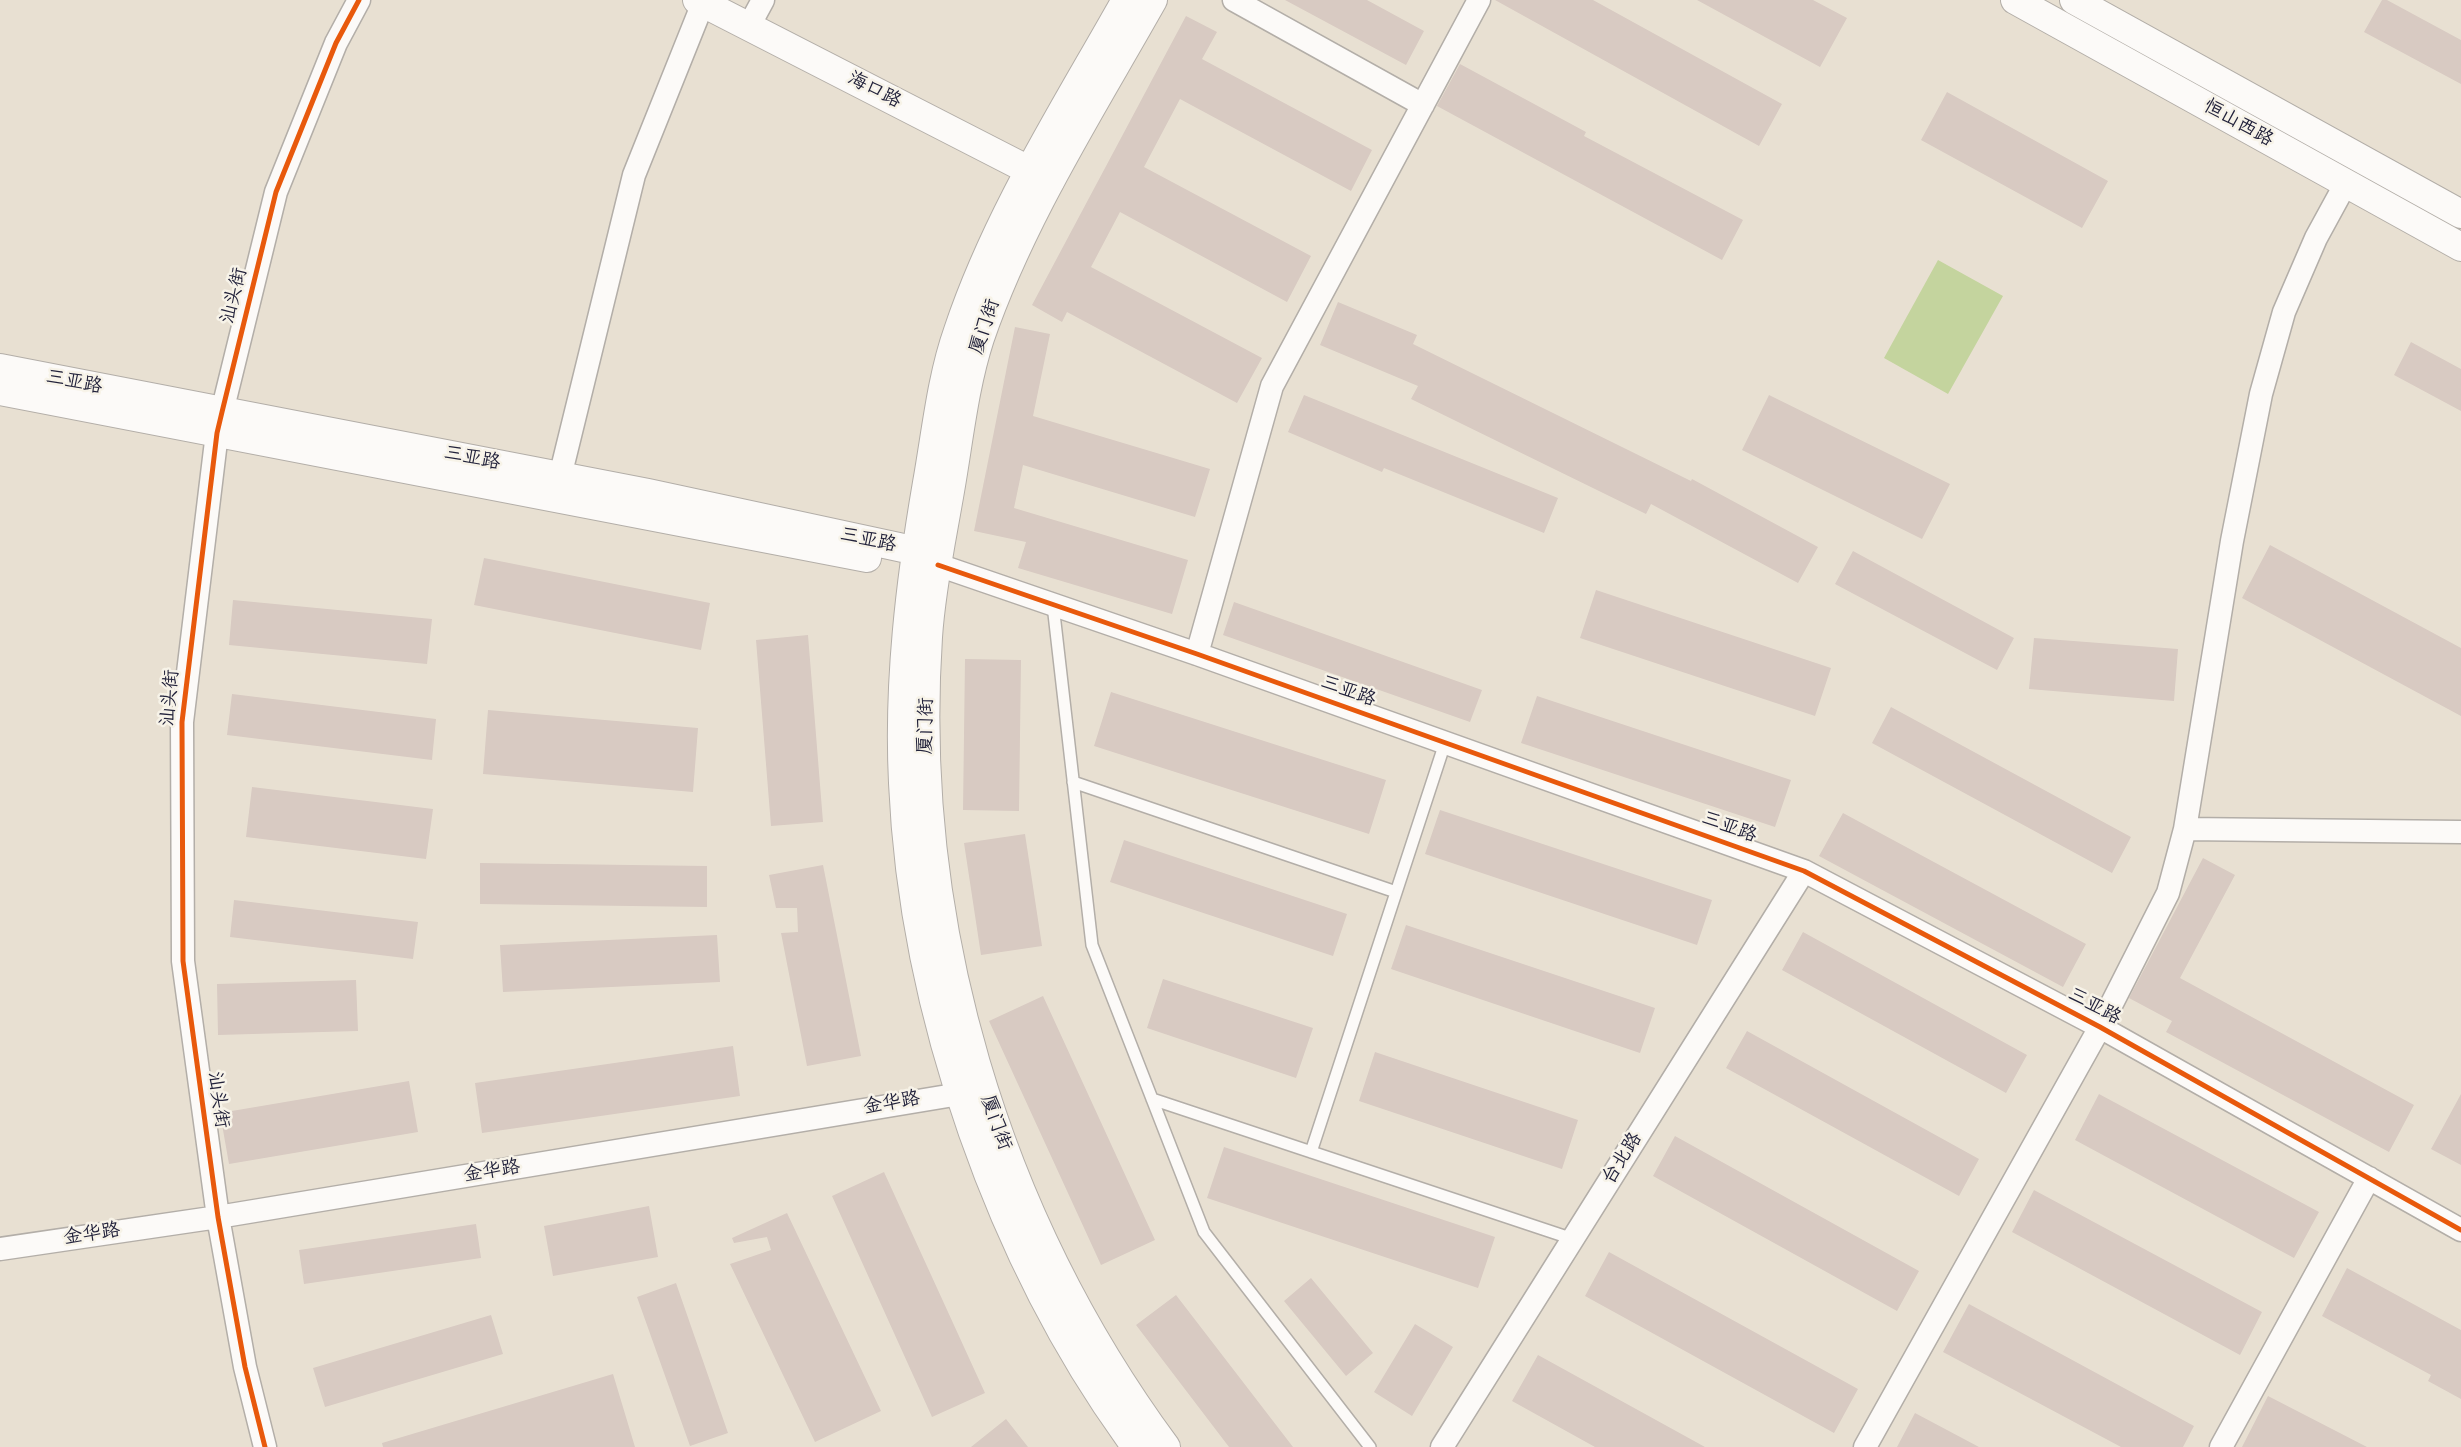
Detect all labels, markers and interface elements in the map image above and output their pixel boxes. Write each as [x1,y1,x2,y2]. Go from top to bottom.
street label: 海口路 [843,68,905,114]
street label: 恒山西路 [2199,96,2277,152]
street label: 汕头街 [217,266,253,326]
street label: 厦门街 [966,296,1006,358]
street label: 三亚路 [44,366,104,400]
street label: 三亚路 [442,442,502,476]
street label: 三亚路 [838,524,898,558]
street label: 汕头街 [157,669,185,727]
street label: 三亚路 [1317,672,1379,712]
street label: 厦门街 [915,697,939,755]
street label: 三亚路 [1698,808,1760,848]
street label: 三亚路 [2063,984,2125,1030]
street label: 汕头街 [202,1070,232,1130]
street label: 金华路 [862,1088,922,1120]
street label: 厦门街 [975,1092,1015,1154]
street label: 台北路 [1598,1129,1648,1189]
street label: 金华路 [462,1156,522,1188]
street label: 金华路 [62,1220,122,1250]

